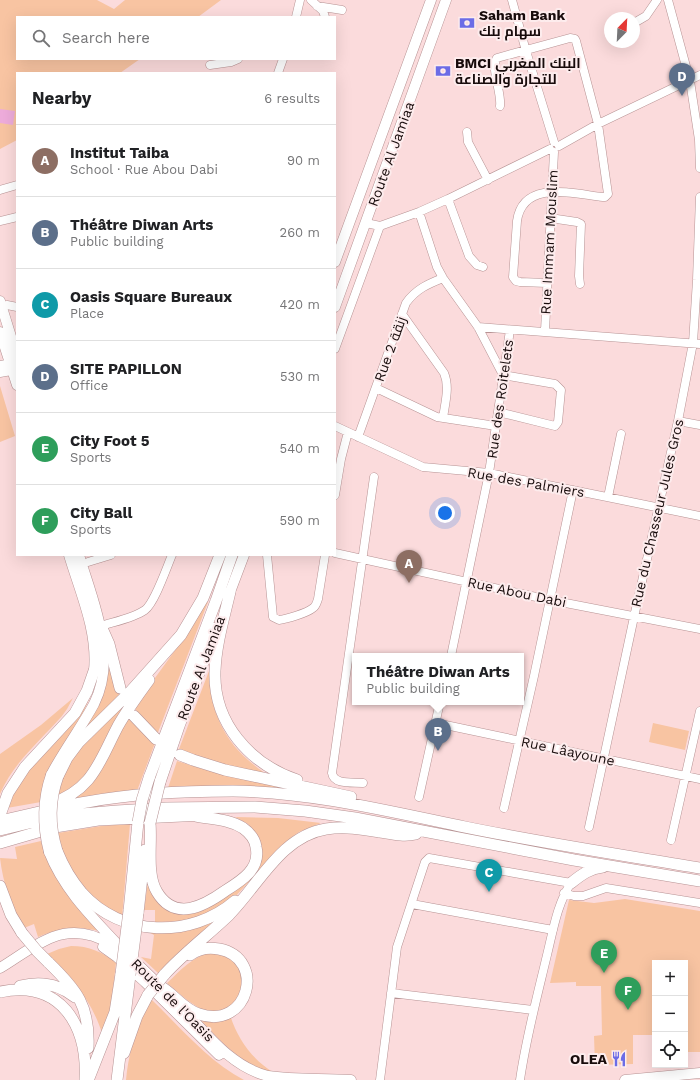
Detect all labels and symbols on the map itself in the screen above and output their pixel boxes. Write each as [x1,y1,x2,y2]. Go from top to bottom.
place label: Saham Bank سهام بنك [479,7,565,41]
north arrow [604,12,640,48]
bank icon: Saham Bank سهام بنك [458,14,476,32]
place label: BMCI البنك المغربي للتجارة والصناعة [455,55,581,88]
bank icon: BMCI البنك المغربي للتجارة والصناعة [434,62,452,80]
pin: D [669,63,695,96]
street label: Route Al Jamiaa [365,99,417,209]
street label: Rue Immam Mouslim [537,169,561,315]
street label: Rue 2 زنقة [371,314,409,384]
street label: Rue des Roitelets [484,338,516,460]
street label: Rue du Chasseur Jules Gros [628,417,686,609]
street label: Rue des Palmiers [466,464,586,500]
your location [435,503,455,523]
pin: A [396,550,422,583]
street label: Rue Abou Dabi [466,574,568,610]
street label: Route Al Jamiaa [174,614,228,722]
pin: B [425,718,451,751]
street label: Rue Lâayoune [520,733,616,769]
pin: C [476,859,502,892]
pin: E [591,940,617,973]
street label: Route de l'Oasis [128,955,218,1045]
pin: F [615,977,641,1010]
restaurant icon: OLEA [610,1050,628,1068]
place label: OLEA [570,1051,608,1067]

